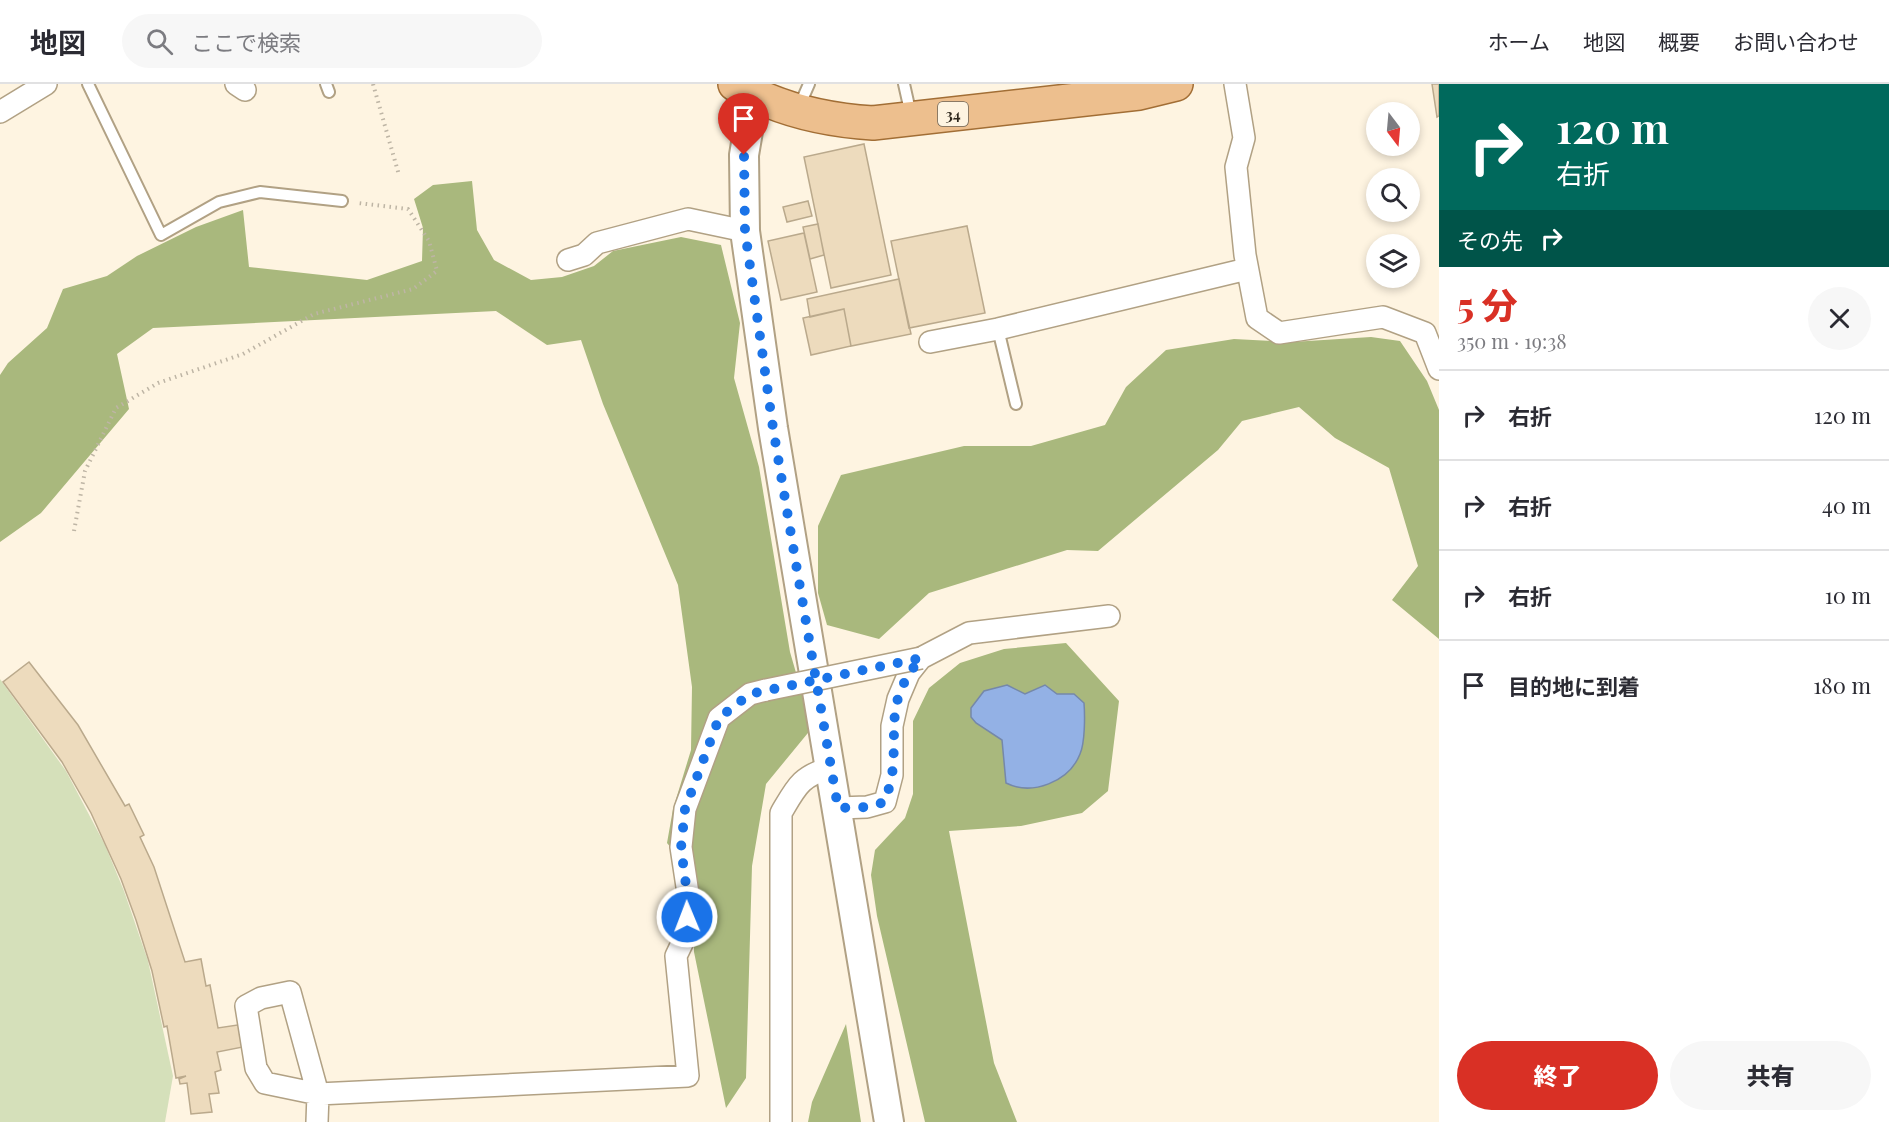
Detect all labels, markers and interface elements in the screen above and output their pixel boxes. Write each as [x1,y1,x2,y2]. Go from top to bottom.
search box [122,14,542,68]
text: 地図 [30,23,86,60]
icon: search [143,25,176,58]
text: ここで検索 [191,27,301,57]
text: ホーム [1488,27,1550,55]
text: 地図 [1583,27,1625,55]
text: 概要 [1658,27,1700,55]
text: お問い合わせ [1733,27,1859,55]
pin [718,93,769,155]
text: 120 m [1556,99,1669,155]
icon: arrive [727,102,760,135]
road number: 34 [938,102,968,126]
north arrow [1366,102,1420,156]
map controls [1366,102,1420,288]
icon: right [1457,108,1535,186]
text: 右折 [1556,155,1610,191]
button: search [1366,168,1420,222]
icon: right [1535,222,1568,255]
text: その先 [1457,225,1523,255]
button: layers [1366,234,1420,288]
text: 5 分 [1457,280,1518,328]
button: close [1808,287,1871,350]
text: 350 m · 19:38 [1457,327,1567,354]
icon: right [1457,399,1490,432]
text: 120 m [1814,400,1871,430]
text: 右折 [1508,401,1552,431]
icon: right [1457,489,1490,522]
text: 40 m [1822,490,1871,520]
text: 右折 [1508,491,1552,521]
icon: right [1457,579,1490,612]
text: 10 m [1825,580,1871,610]
text: 右折 [1508,581,1552,611]
icon: arrive [1457,669,1490,702]
text: 180 m [1813,670,1871,700]
text: 目的地に到着 [1508,671,1640,701]
position arrow [655,885,719,949]
button: 終了 [1457,1041,1658,1110]
button: 共有 [1670,1041,1871,1110]

